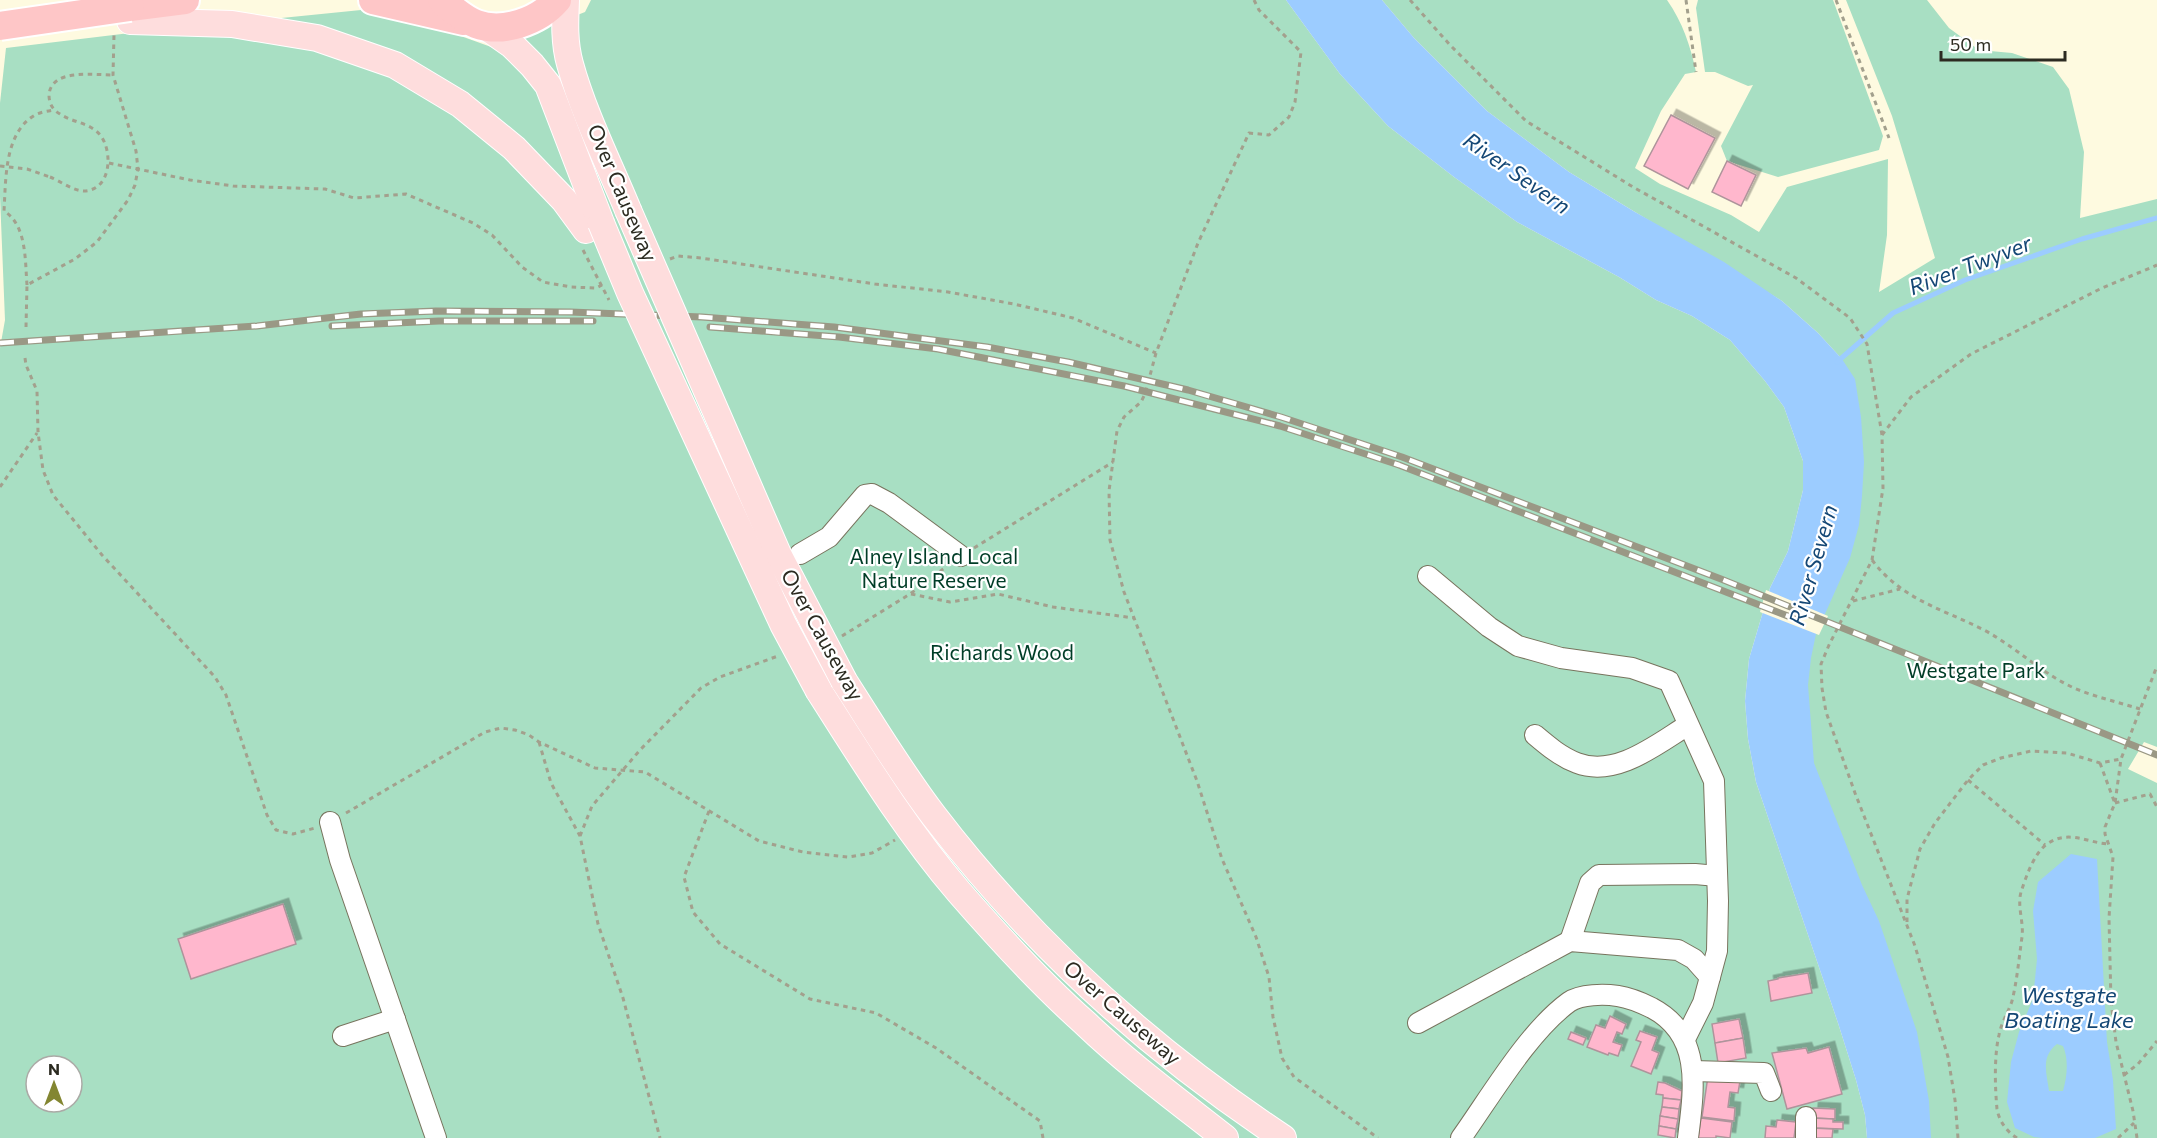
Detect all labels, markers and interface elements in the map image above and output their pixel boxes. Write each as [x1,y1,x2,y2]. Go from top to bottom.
scale bar [1941,24,2066,62]
text: 50 m [1950,33,1991,55]
street label: Over Causeway [583,120,664,265]
water label: River Severn [1459,126,1576,219]
water label: River Twyver [1905,228,2036,300]
water label: River Severn [1782,501,1843,628]
park label: Alney Island Local Nature Reserve [850,543,1018,592]
street label: Over Causeway [777,564,870,705]
park label: Richards Wood [930,639,1074,664]
park label: Westgate Park [1907,657,2045,682]
street label: Over Causeway [1059,954,1187,1070]
water label: Westgate Boating Lake [2004,981,2134,1033]
north arrow [24,1054,84,1114]
text: N [48,1059,60,1078]

